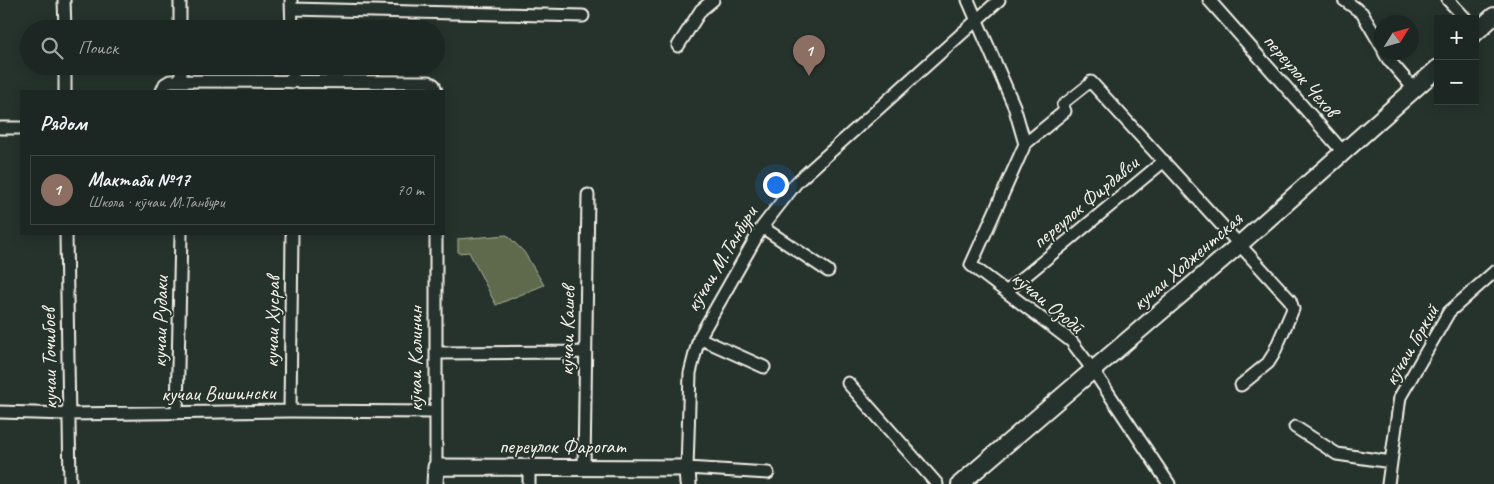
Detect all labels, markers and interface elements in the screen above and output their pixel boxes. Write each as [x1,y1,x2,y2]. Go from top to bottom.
north arrow [1374,15,1419,60]
map controls [1434,15,1479,105]
button: + [1434,15,1479,60]
search box [20,20,445,75]
street label: переулок Чехов [1258,28,1347,126]
icon: search [38,34,66,62]
pin: 1 [793,35,825,76]
text: Поиск [78,36,118,60]
button: − [1434,60,1479,105]
text: Рядом [40,110,87,136]
street label: переулок Фирдавси [1026,149,1145,254]
text: Мактаби №17 [88,168,190,192]
your location [763,172,789,198]
text: 1 [53,180,61,200]
text: 70 m [397,180,424,200]
text: Школа · кӯчаи М.Танбури [88,192,224,212]
street label: кӯчаи М.Танбури [679,199,764,316]
street label: кучаи Ходжентская [1126,205,1249,316]
street label: кӯчаи Озодӣ [1006,265,1091,340]
street label: кучаи Хусрав [258,272,286,368]
street label: кучаи Рудаки [146,274,174,368]
street label: кӯчаи Кашев [553,281,581,376]
street label: кӯчаи Горкий [1377,299,1445,390]
street label: кучаи Точибоев [35,304,63,410]
street label: кӯчаи Калинин [402,305,428,412]
street label: кучаи Вишински [161,379,278,407]
street label: переулок Фарогат [499,433,626,459]

